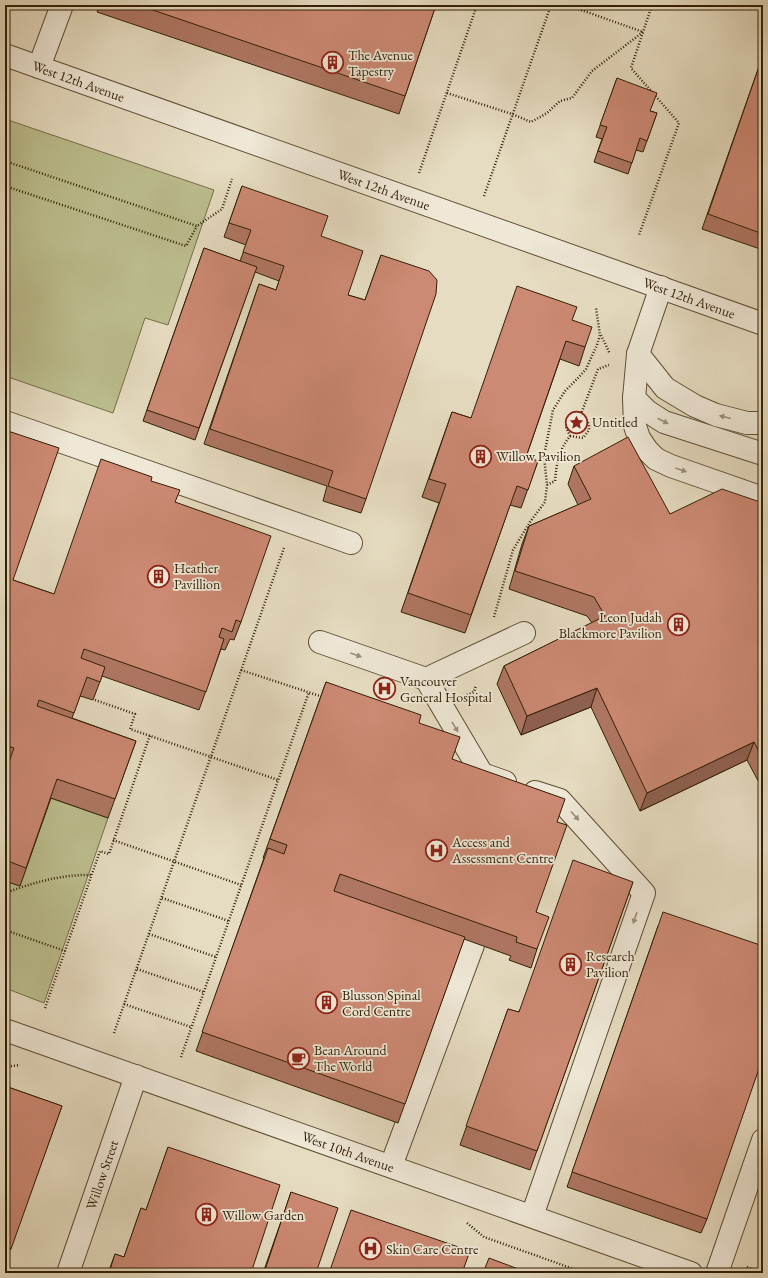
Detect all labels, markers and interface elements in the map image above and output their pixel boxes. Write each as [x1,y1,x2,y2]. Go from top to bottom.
place label: The Avenue Tapestry [348,46,414,80]
building icon: The Avenue Tapestry [319,50,345,76]
street label: West 12th Avenue [30,56,128,106]
street label: West 12th Avenue [335,165,433,214]
street label: West 12th Avenue [641,273,738,323]
place icon: Untitled [564,409,590,435]
place label: Untitled [592,413,639,431]
one-way arrow [718,414,730,420]
one-way arrow [657,417,668,424]
building icon: Willow Pavilion [468,443,494,469]
place label: Willow Pavilion [496,447,581,465]
one-way arrow [676,467,688,473]
place label: Heather Pavillion [174,559,221,593]
building icon: Heather Pavillion [145,563,171,589]
place label: Leon Judah Blackmore Pavilion [559,608,663,642]
building icon: Leon Judah Blackmore Pavilion [665,612,691,638]
one-way arrow [351,652,363,658]
place label: Vancouver General Hospital [400,672,492,706]
hospital icon: Vancouver General Hospital [371,676,397,702]
one-way arrow [451,721,458,733]
one-way arrow [570,811,579,822]
place label: Access and Assessment Centre [451,833,554,867]
hospital icon: Access and Assessment Centre [424,837,450,863]
one-way arrow [632,913,638,925]
place label: Research Pavilion [586,947,635,981]
building icon: Research Pavilion [557,951,583,977]
place label: Blusson Spinal Cord Centre [342,986,421,1020]
building icon: Blusson Spinal Cord Centre [314,990,340,1016]
place label: Bean Around The World [314,1041,388,1075]
cafe icon: Bean Around The World [286,1045,312,1071]
street label: West 10th Avenue [299,1127,397,1176]
street label: Willow Street [82,1137,122,1212]
building icon: Willow Garden [194,1202,220,1228]
place label: Willow Garden [222,1206,305,1224]
hospital icon: Skin Care Centre [357,1236,383,1262]
place label: Skin Care Centre [386,1240,479,1258]

